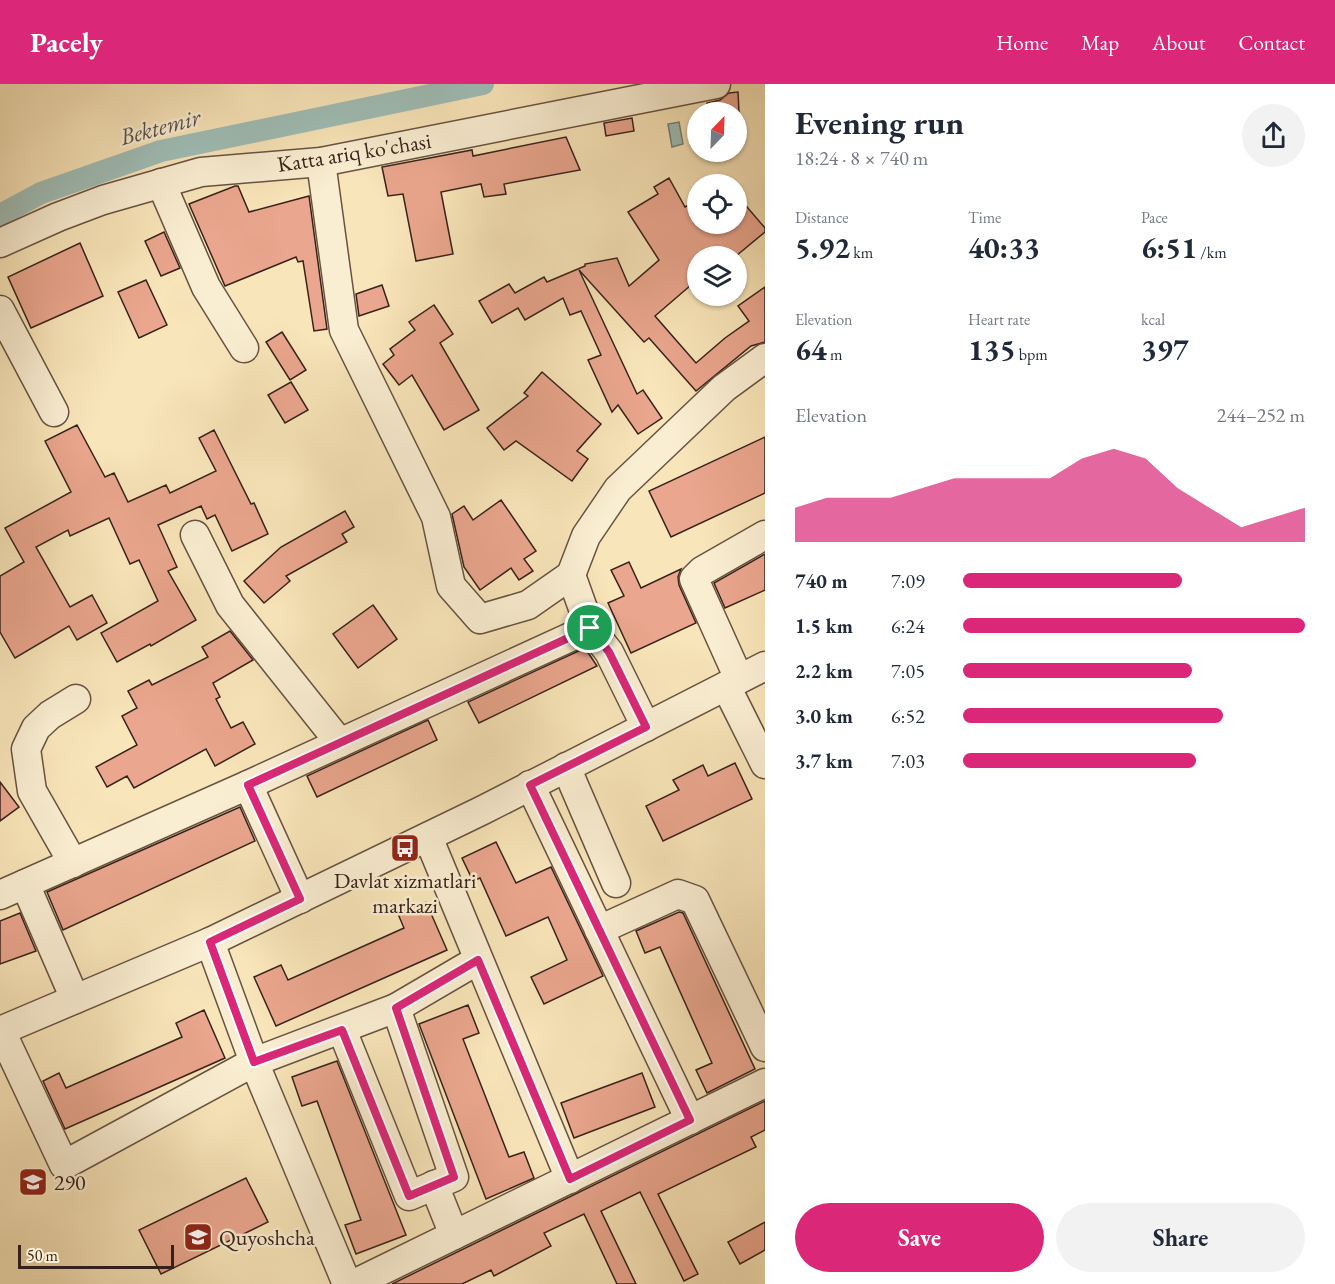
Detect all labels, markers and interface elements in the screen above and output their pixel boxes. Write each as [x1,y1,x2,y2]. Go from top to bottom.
text: Pacely [30,24,103,60]
text: Home [996,29,1048,56]
text: Map [1081,29,1119,56]
text: About [1152,29,1205,56]
text: Contact [1238,29,1305,56]
water label: Bektemir [115,100,205,152]
text: Evening run [795,101,964,144]
north arrow [687,102,747,162]
map controls [687,102,747,306]
button: share [1242,104,1305,167]
street label: Katta ariq ko'chasi [275,126,433,179]
text: 18:24 · 8 × 740 m [795,145,928,171]
button: locate [687,174,747,234]
text: Distance [795,207,848,228]
text: Time [968,207,1001,228]
text: Pace [1141,207,1168,228]
text: 5.92 [795,228,850,267]
text: 40:33 [968,228,1040,267]
text: 6:51 [1141,228,1197,267]
text: km [850,242,873,263]
text: /km [1197,242,1227,263]
button: layers [687,246,747,306]
text: Elevation [795,309,853,330]
text: Heart rate [968,309,1030,330]
text: kcal [1141,309,1165,330]
text: 64 [795,330,827,369]
text: 135 [968,330,1016,369]
text: 397 [1141,330,1189,369]
text: m [827,344,842,365]
text: bpm [1016,344,1048,365]
text: Elevation [795,402,867,428]
text: 244–252 m [1217,402,1305,428]
text: 740 m [795,568,848,594]
text: 7:09 [891,568,925,594]
pin [564,602,615,653]
icon: arrive [573,611,606,644]
text: 1.5 km [795,613,853,639]
text: 6:24 [891,613,925,639]
text: 2.2 km [795,658,853,684]
text: 7:05 [891,658,925,684]
text: 3.0 km [795,703,853,729]
text: 6:52 [891,703,925,729]
text: 3.7 km [795,748,853,774]
text: 7:03 [891,748,925,774]
bus stop icon: Davlat xizmatlari markazi [389,832,421,864]
place label: Davlat xizmatlari markazi [334,866,476,920]
school or university icon: 290 [17,1166,49,1198]
place label: 290 [54,1168,86,1197]
button: Save [795,1203,1044,1272]
button: Share [1056,1203,1305,1272]
school or university icon: Quyoshcha [182,1221,214,1253]
place label: Quyoshcha [219,1223,315,1252]
scale bar [18,1242,174,1270]
text: 50 m [27,1245,58,1266]

